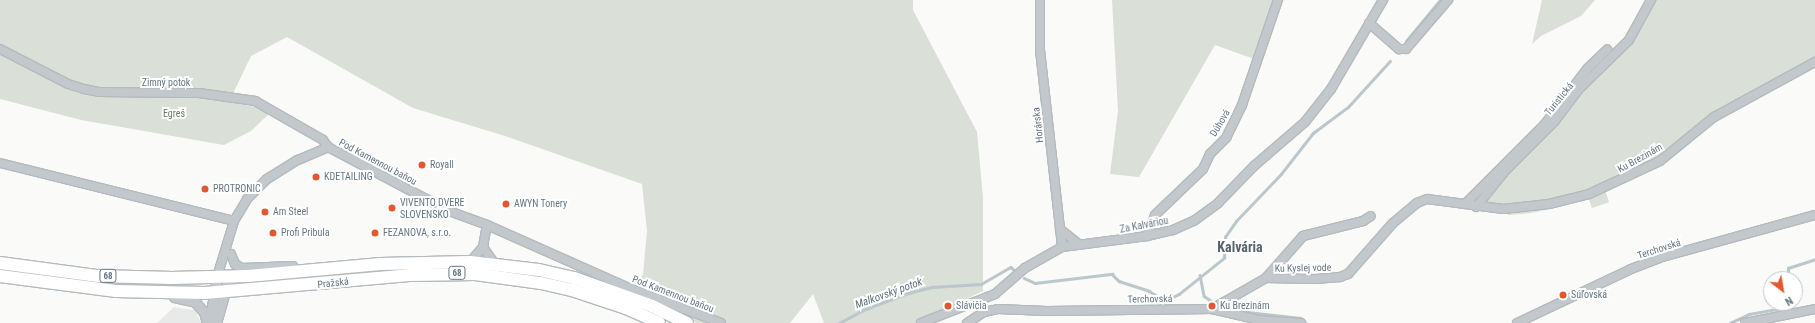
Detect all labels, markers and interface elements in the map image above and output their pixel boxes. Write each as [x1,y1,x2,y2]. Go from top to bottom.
street label: Zimný potok [142,77,190,89]
street label: Turistická [1542,80,1576,118]
street label: Horárska [1030,107,1046,143]
street label: Dúhová [1207,107,1233,139]
park label: Egreš [163,108,185,120]
street label: Pod Kamennou baňou [337,136,419,188]
street label: Ku Brezinám [1615,141,1665,175]
place label: Royall [430,159,454,171]
marker: Royall [417,160,427,170]
place label: KDETAILING [324,171,373,183]
marker: KDETAILING [311,172,321,182]
place label: PROTRONIC [213,183,261,195]
marker: PROTRONIC [200,184,210,194]
place label: VIVENTO DVERE SLOVENSKO [400,196,465,220]
place label: AWYN Tonery [514,198,567,210]
marker: AWYN Tonery [501,199,511,209]
marker: VIVENTO DVERE SLOVENSKO [387,203,397,213]
place label: Am Steel [273,206,308,218]
marker: Am Steel [260,207,270,217]
street label: Za Kalváriou [1119,214,1169,236]
place label: Profi Pribula [281,227,329,239]
place label: FEZANOVA, s.r.o. [383,227,451,239]
marker: Profi Pribula [268,228,278,238]
marker: FEZANOVA, s.r.o. [370,228,380,238]
street label: Terchovská [1636,236,1682,262]
district label: Kalvária [1217,239,1263,255]
street label: Ku Kyslej vode [1274,262,1332,274]
road number: 68 [448,266,466,280]
road number: 68 [99,269,117,283]
north arrow [1763,271,1803,311]
street label: Pod Kamennou baňou [630,273,716,315]
street label: Pražská [317,275,349,291]
water label: Malkovský potok [854,276,924,312]
place label: Súľovská [1571,289,1607,301]
marker: Súľovská [1558,290,1568,300]
street label: Terchovská [1127,293,1173,305]
text: N [1783,294,1795,308]
place label: Slávičia [956,300,986,312]
place label: Ku Brezinám [1220,300,1269,312]
marker: Slávičia [943,301,953,311]
marker: Ku Brezinám [1207,301,1217,311]

